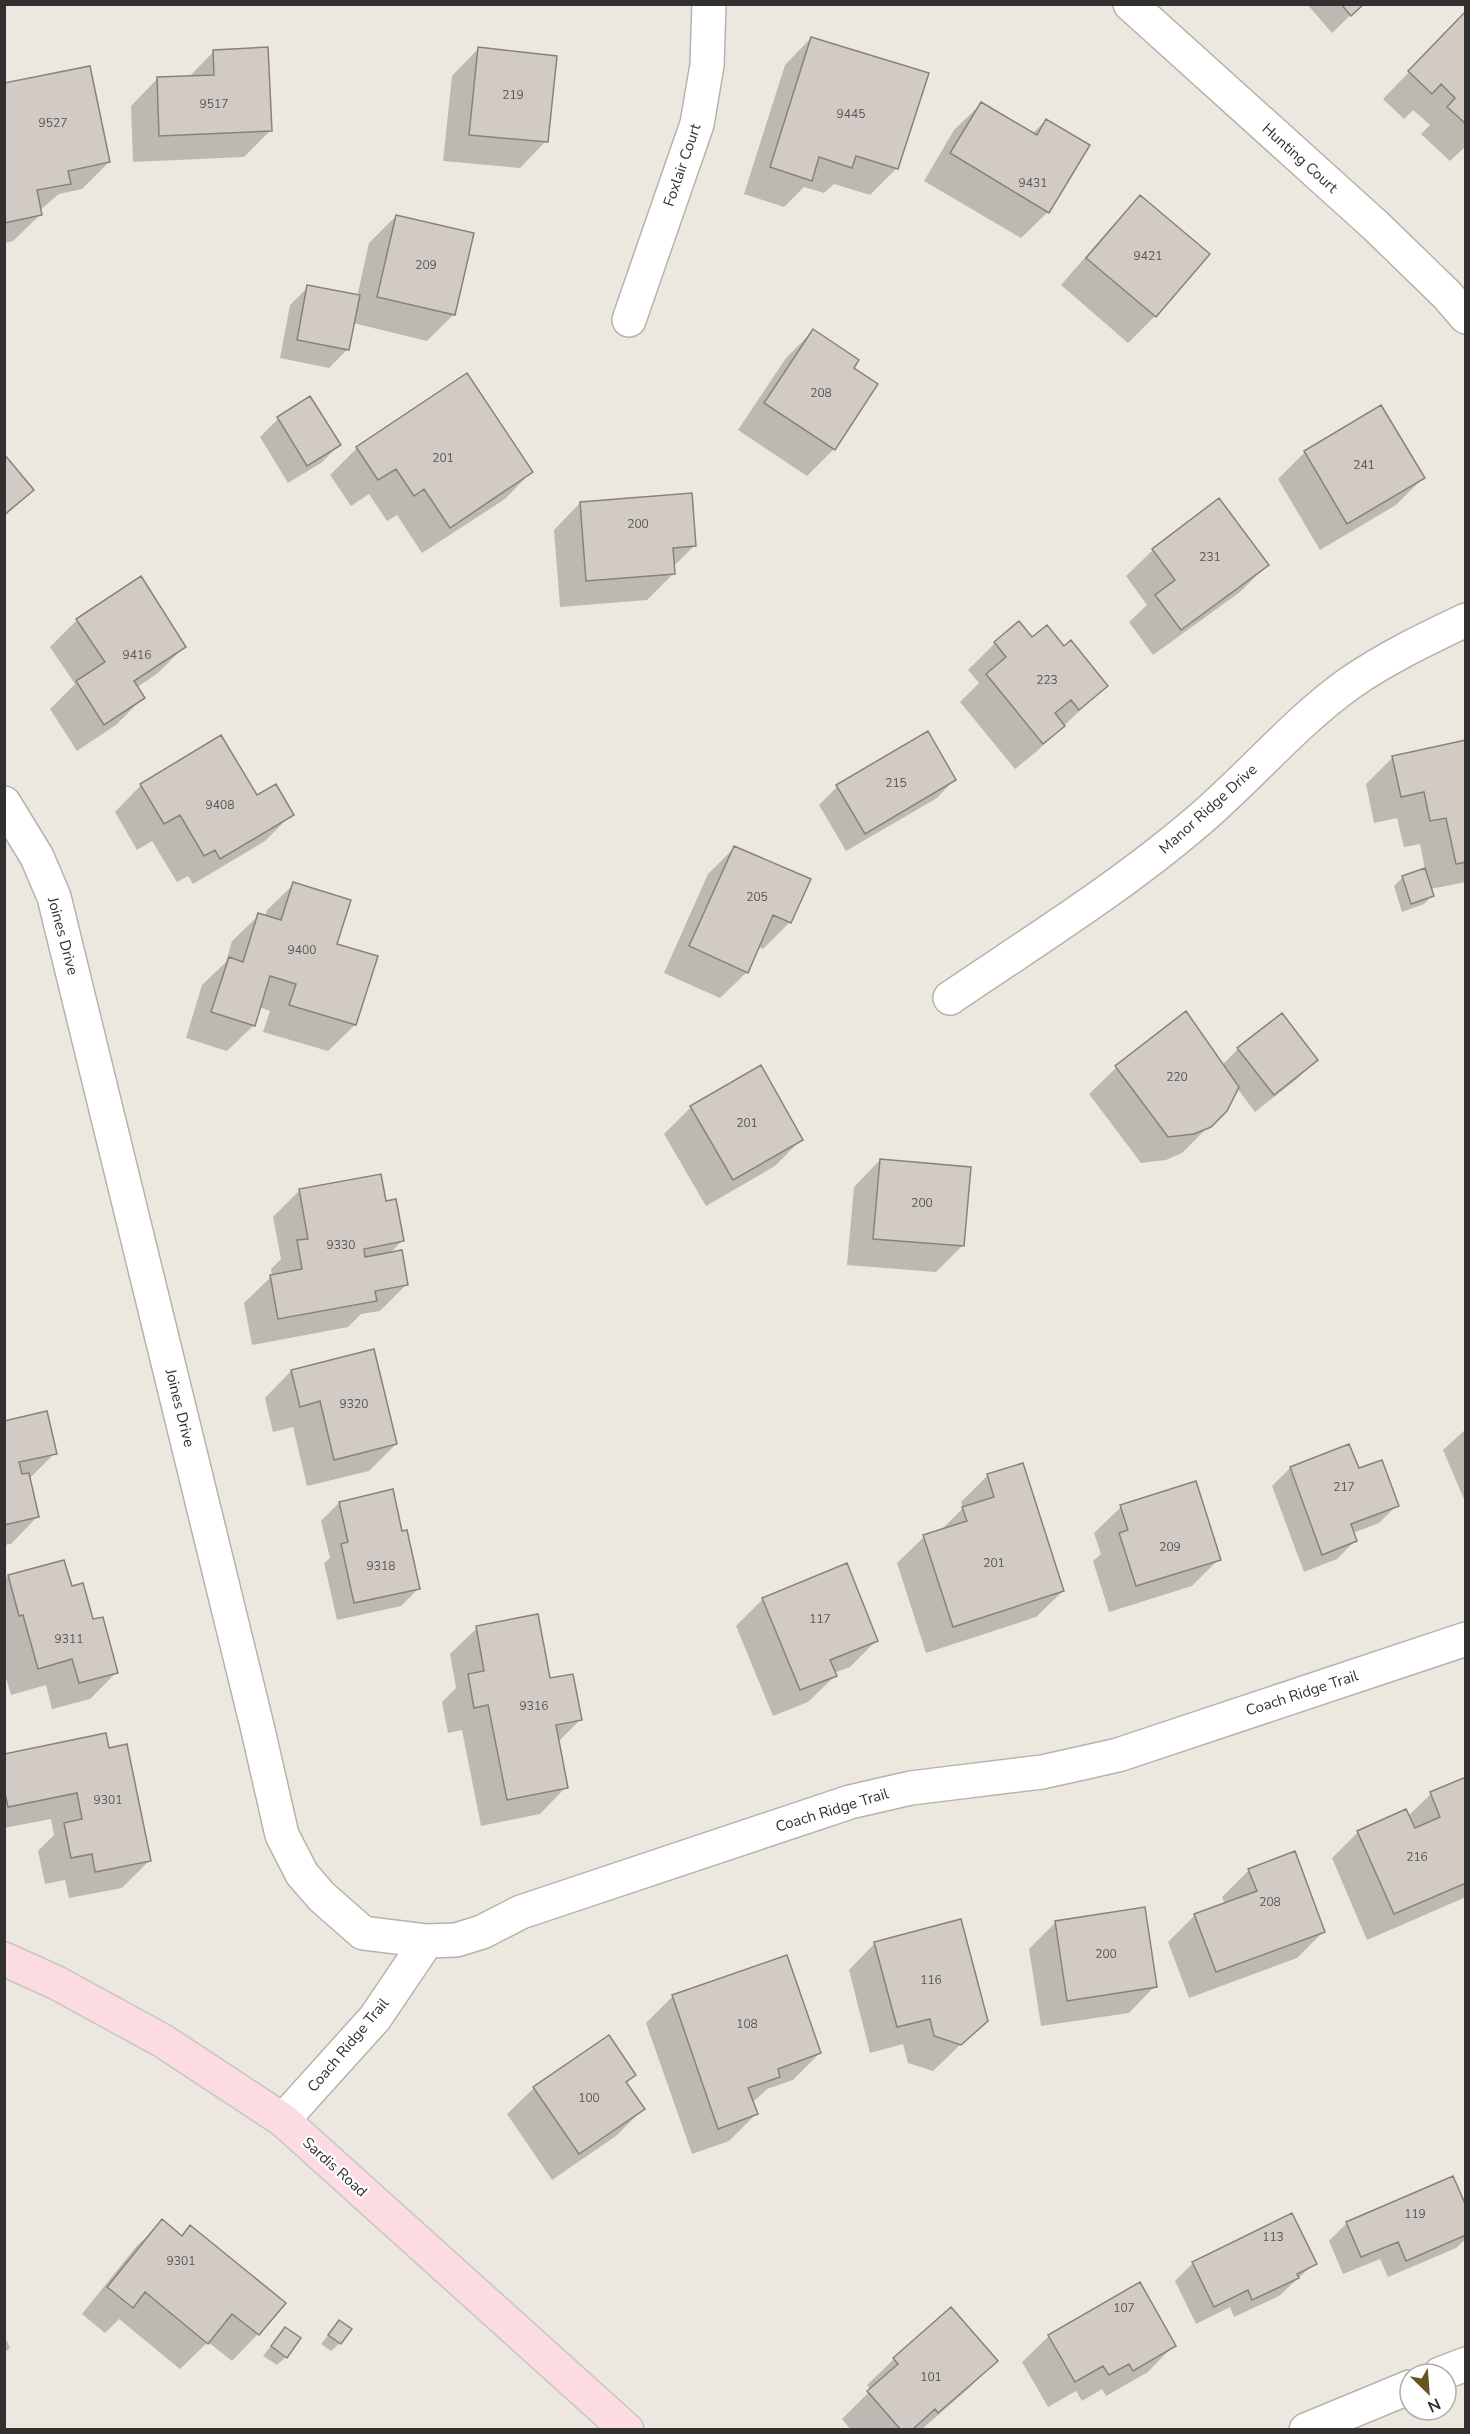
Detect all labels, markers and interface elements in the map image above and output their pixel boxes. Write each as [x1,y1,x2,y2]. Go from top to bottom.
house number: 219 [502,87,524,103]
house number: 9517 [200,96,228,112]
house number: 9445 [837,106,865,122]
house number: 9527 [39,115,67,131]
street label: Hunting Court [1258,119,1343,198]
street label: Foxlair Court [658,120,706,209]
house number: 9431 [1019,175,1047,191]
house number: 9421 [1134,248,1162,264]
house number: 209 [415,257,437,273]
house number: 208 [810,385,832,401]
house number: 201 [432,450,454,466]
house number: 241 [1353,457,1375,473]
house number: 200 [627,516,649,532]
house number: 231 [1199,549,1221,565]
house number: 9416 [123,647,151,663]
house number: 223 [1036,672,1058,688]
street label: Manor Ridge Drive [1155,760,1261,858]
house number: 215 [885,775,907,791]
house number: 9408 [206,797,234,813]
house number: 205 [746,889,768,905]
street label: Joines Drive [43,894,83,977]
house number: 9400 [288,942,316,958]
house number: 220 [1166,1069,1188,1085]
house number: 201 [736,1115,758,1131]
house number: 200 [911,1195,933,1211]
house number: 9330 [327,1237,355,1253]
street label: Joines Drive [160,1366,199,1449]
house number: 9320 [340,1396,368,1412]
house number: 217 [1333,1479,1355,1495]
house number: 209 [1159,1539,1181,1555]
house number: 201 [983,1555,1005,1571]
house number: 9318 [367,1558,395,1574]
house number: 117 [809,1611,831,1627]
house number: 9311 [55,1631,83,1647]
street label: Coach Ridge Trail [1243,1665,1361,1721]
house number: 9316 [520,1698,548,1714]
street label: Coach Ridge Trail [773,1783,891,1837]
house number: 9301 [94,1792,122,1808]
house number: 216 [1406,1849,1428,1865]
house number: 208 [1259,1894,1281,1910]
house number: 200 [1095,1946,1117,1962]
house number: 116 [920,1972,942,1988]
street label: Coach Ridge Trail [303,1993,394,2096]
house number: 108 [736,2016,758,2032]
house number: 100 [578,2090,600,2106]
street label: Sardis Road [298,2133,372,2201]
house number: 119 [1404,2206,1426,2222]
house number: 113 [1262,2229,1284,2245]
house number: 9301 [167,2253,195,2269]
house number: 107 [1113,2300,1135,2316]
north arrow [1398,2362,1458,2422]
house number: 101 [920,2369,942,2385]
text: N [1424,2392,1444,2417]

